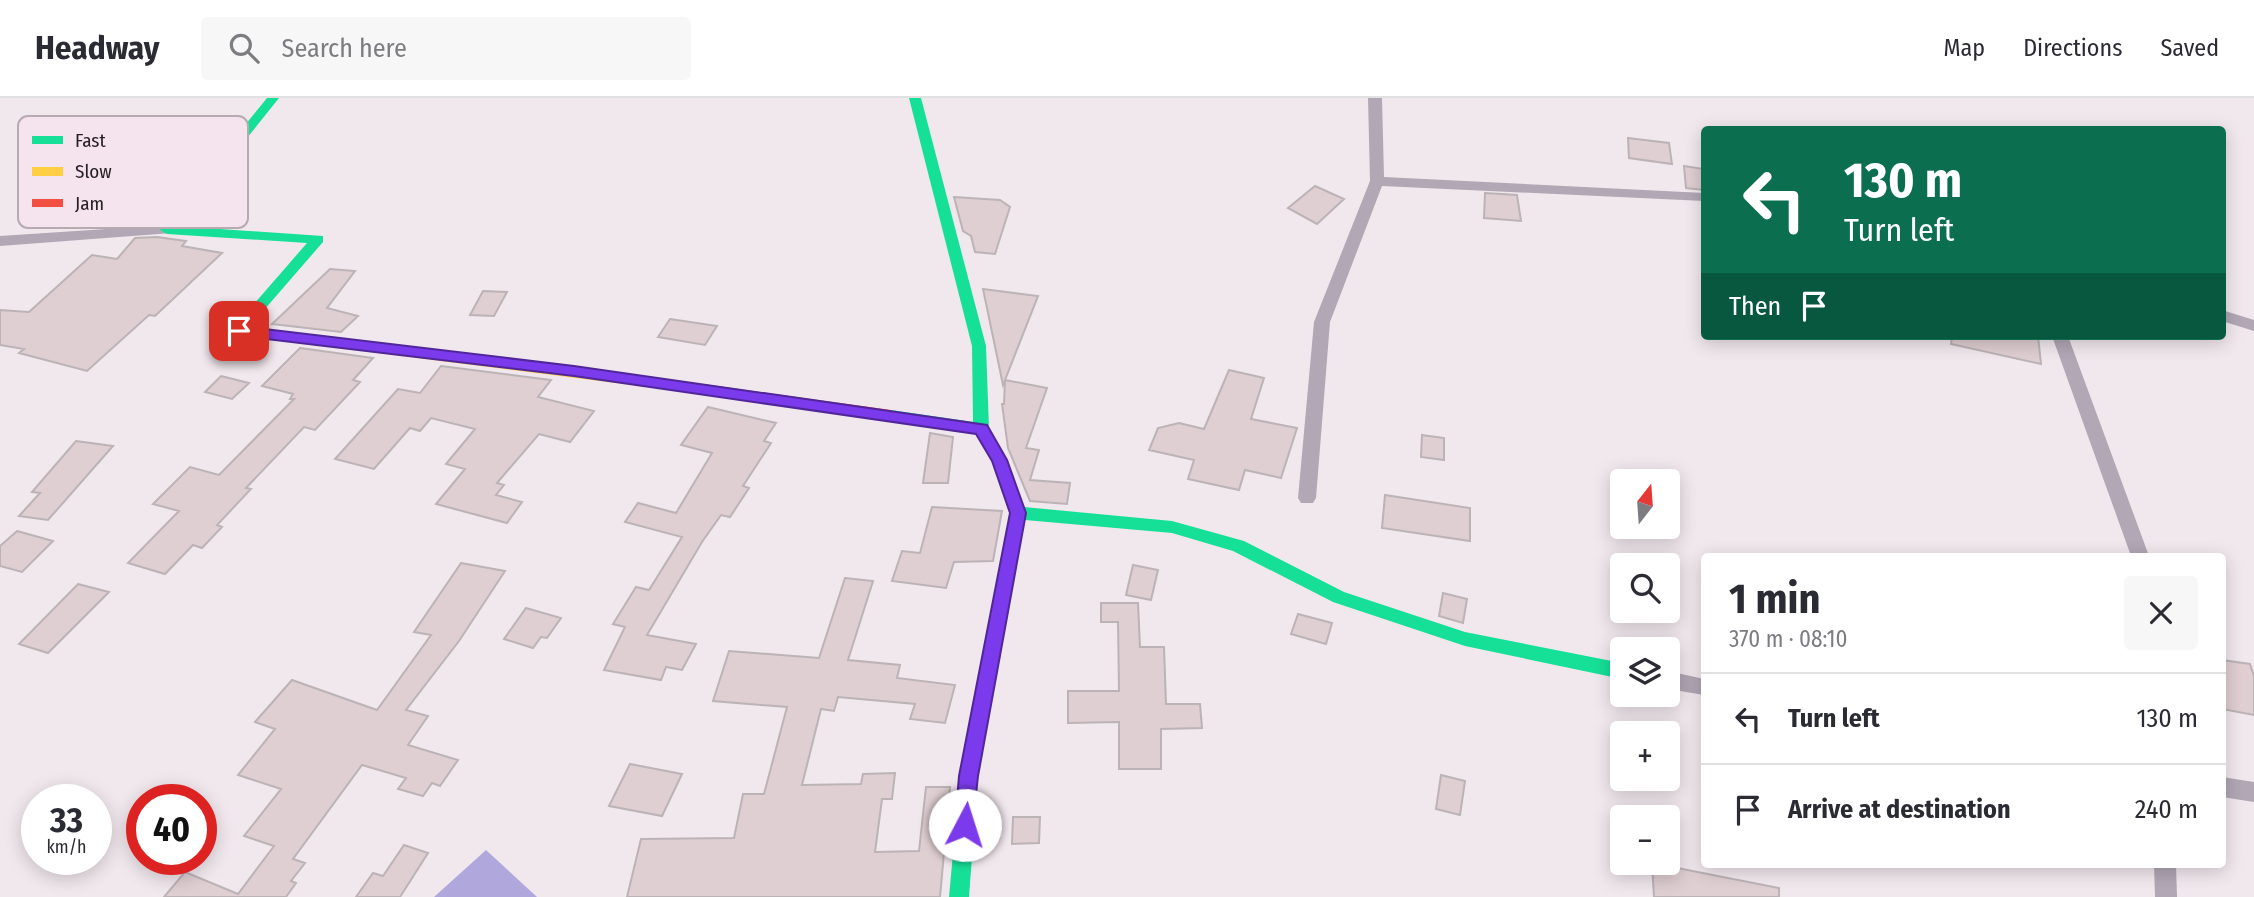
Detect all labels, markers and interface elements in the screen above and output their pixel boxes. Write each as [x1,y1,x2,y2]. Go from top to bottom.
search box [201,17,691,80]
text: Headway [35,28,159,68]
icon: search [225,29,263,67]
text: Search here [281,33,407,64]
text: Map [1944,34,1985,62]
text: Directions [2023,34,2122,62]
text: Saved [2160,34,2219,62]
legend [18,116,248,228]
text: Fast [75,129,106,152]
text: 130 m [1844,151,1962,210]
icon: left [1729,154,1820,245]
text: Slow [75,160,112,183]
text: Jam [75,192,104,215]
text: Turn left [1844,211,1954,249]
icon: arrive [1795,287,1833,325]
text: Then [1729,291,1781,322]
pin [209,301,269,361]
icon: arrive [220,312,258,350]
north arrow [1610,469,1680,539]
map controls [1610,469,1680,875]
button: search [1610,553,1680,623]
text: 1 min [1729,574,1820,624]
button: close [2124,576,2198,650]
text: 370 m · 08:10 [1729,625,1847,653]
button: layers [1610,637,1680,707]
icon: left [1729,700,1767,738]
text: Turn left [1788,703,1880,734]
text: 130 m [2136,703,2198,734]
button: + [1610,721,1680,791]
speed limit sign: 40 [126,784,217,875]
position arrow [928,788,1002,862]
icon: arrive [1729,791,1767,829]
text: Arrive at destination [1788,794,2011,825]
text: 240 m [2135,794,2198,825]
text: 33 [50,799,83,841]
button: − [1610,805,1680,875]
text: km/h [46,836,87,858]

